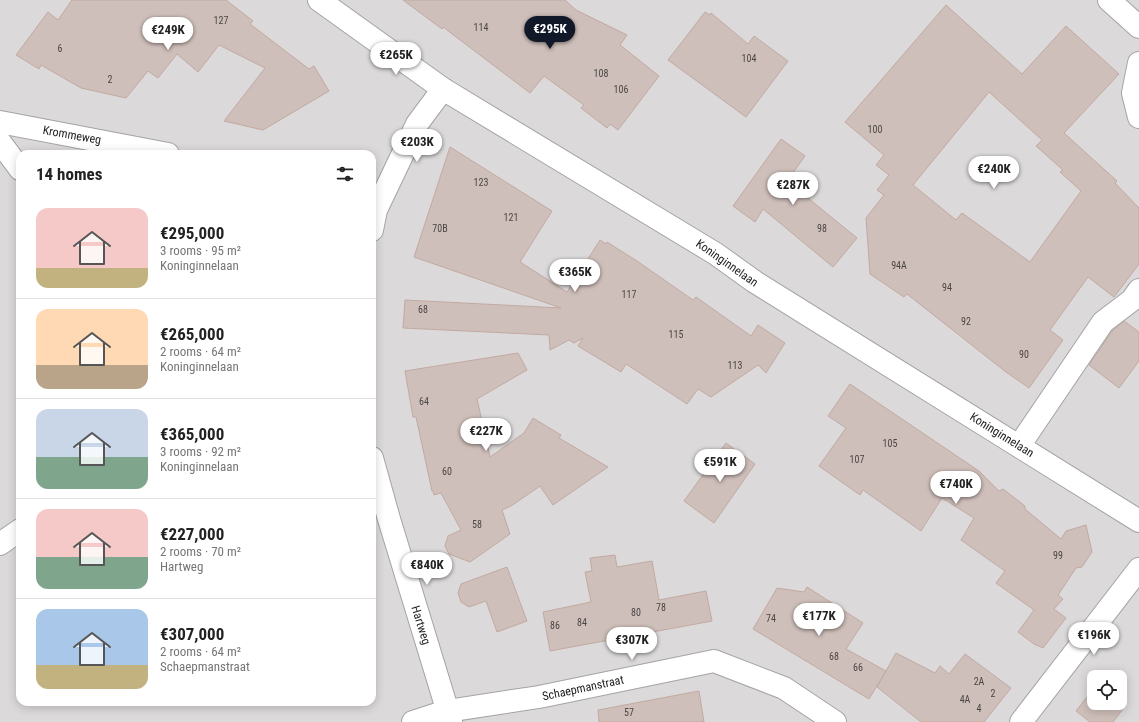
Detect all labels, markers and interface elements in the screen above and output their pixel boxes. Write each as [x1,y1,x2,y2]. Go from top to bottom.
house number: 127 [214,15,228,26]
pin: €295K [522,16,578,50]
pin: €249K [140,17,196,51]
text: €295K [533,21,567,36]
text: €249K [151,22,185,37]
house number: 114 [474,22,488,33]
pin: €265K [368,42,424,76]
house number: 6 [58,43,63,54]
text: €265K [379,47,413,62]
house number: 104 [742,53,756,64]
house number: 108 [594,68,608,79]
house number: 2 [108,74,113,85]
house number: 106 [614,84,628,95]
street label: Krommeweg [42,123,102,147]
house number: 100 [868,124,882,135]
pin: €203K [389,129,445,163]
text: €203K [400,134,434,149]
pin: €240K [966,156,1022,190]
text: €240K [977,161,1011,176]
icon: filters [334,163,356,185]
text: 14 homes [36,164,102,184]
pin: €287K [765,172,821,206]
house number: 123 [474,177,488,188]
text: €287K [776,177,810,192]
house number: 121 [504,212,518,223]
text: €295,000 [160,223,224,243]
house number: 70B [432,223,448,234]
house number: 98 [817,223,827,234]
icon: home [68,224,116,272]
street label: Koninginnelaan [693,236,761,290]
text: 3 rooms · 95 m² [160,243,241,258]
text: Koninginnelaan [160,258,239,273]
pin: €365K [547,259,603,293]
house number: 94A [891,260,907,271]
text: €365K [558,264,592,279]
house number: 94 [942,282,952,293]
house number: 117 [622,289,636,300]
house number: 68 [418,304,428,315]
house number: 92 [961,316,971,327]
text: €265,000 [160,324,224,344]
icon: home [68,325,116,373]
house number: 115 [669,329,683,340]
text: 2 rooms · 64 m² [160,344,241,359]
house number: 90 [1019,349,1029,360]
text: Koninginnelaan [160,359,239,374]
house number: 113 [728,360,742,371]
house number: 64 [419,396,429,407]
street label: Koninginnelaan [967,410,1037,460]
pin: €227K [458,418,514,452]
text: €227K [469,423,503,438]
text: €365,000 [160,424,224,444]
icon: home [68,425,116,473]
house number: 105 [883,438,897,449]
text: 3 rooms · 92 m² [160,444,241,459]
pin: €591K [692,449,748,483]
text: €591K [703,454,737,469]
house number: 107 [850,454,864,465]
text: Koninginnelaan [160,459,239,474]
house number: 60 [442,466,452,477]
pin: €740K [928,471,984,505]
text: €740K [939,476,973,491]
house number: 58 [472,519,482,530]
text: €227,000 [160,524,224,544]
icon: home [68,525,116,573]
text: 2 rooms · 70 m² [160,544,241,559]
house number: 99 [1053,550,1063,561]
pin: €840K [399,552,455,586]
text: €840K [410,557,444,572]
text: Hartweg [160,559,203,574]
house number: 78 [656,602,666,613]
pin: €177K [791,603,847,637]
street label: Hartweg [408,604,434,646]
house number: 80 [631,607,641,618]
text: €177K [802,608,836,623]
house number: 74 [766,613,776,624]
house number: 84 [577,617,587,628]
house number: 86 [550,620,560,631]
pin: €196K [1066,622,1122,656]
text: €307,000 [160,624,224,644]
icon: home [68,625,116,673]
pin: €307K [604,627,660,661]
text: €196K [1077,627,1111,642]
text: €307K [615,632,649,647]
text: 2 rooms · 64 m² [160,644,241,659]
house number: 68 [829,651,839,662]
text: Schaepmanstraat [160,659,250,674]
house number: 66 [853,662,863,673]
map controls [1087,670,1127,710]
button: locate [1087,670,1127,710]
street label: Schaepmanstraat [541,672,625,703]
house number: 2A [974,676,985,687]
house number: 2 [991,688,996,699]
house number: 4A [960,694,971,705]
house number: 4 [977,703,982,714]
house number: 57 [624,707,634,718]

